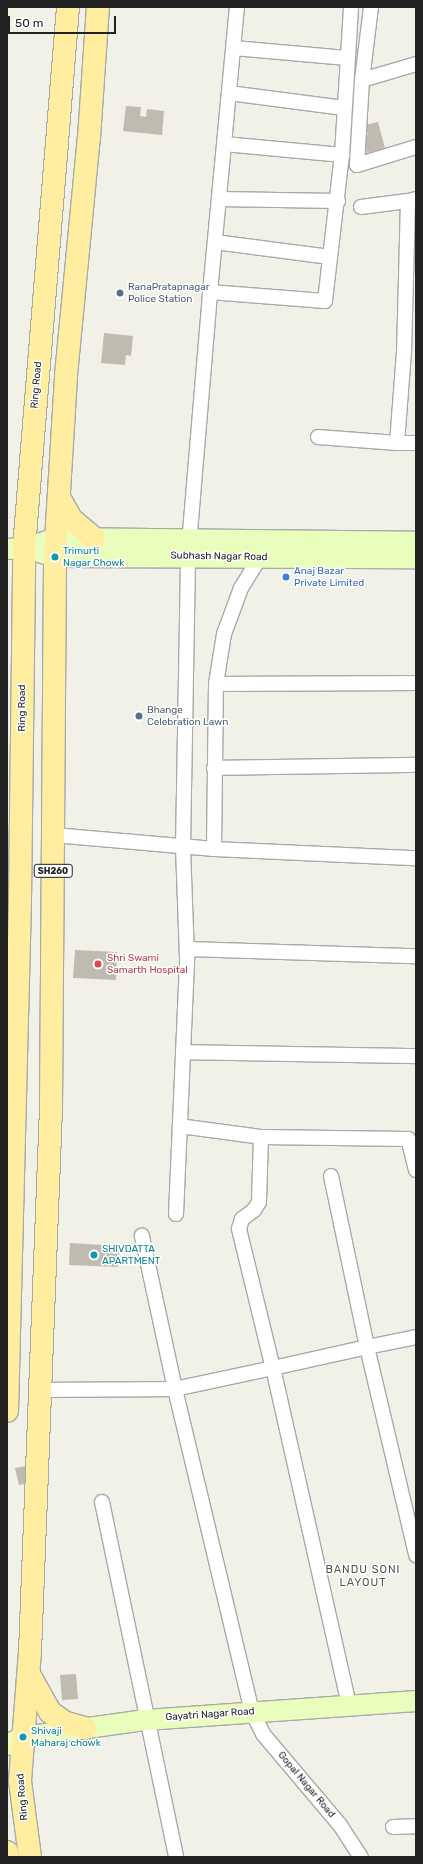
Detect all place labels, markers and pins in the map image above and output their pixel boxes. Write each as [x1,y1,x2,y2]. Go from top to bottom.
place label: RanaPratapnagar Police Station [128,281,210,304]
marker: RanaPratapnagar Police Station [115,288,125,298]
place label: Trimurti Nagar Chowk [63,545,125,568]
marker: Trimurti Nagar Chowk [50,552,60,562]
place label: Anaj Bazar Private Limited [294,565,364,588]
marker: Anaj Bazar Private Limited [281,572,291,582]
place label: Bhange Celebration Lawn [147,704,228,728]
marker: Bhange Celebration Lawn [134,711,144,721]
place label: Shri Swami Samarth Hospital [107,952,188,976]
marker: Shri Swami Samarth Hospital [92,958,104,970]
place label: SHIVDATTA APARTMENT [102,1243,160,1266]
marker: SHIVDATTA APARTMENT [89,1250,99,1260]
place label: Shivaji Maharaj chowk [31,1725,101,1748]
marker: Shivaji Maharaj chowk [18,1732,28,1742]

